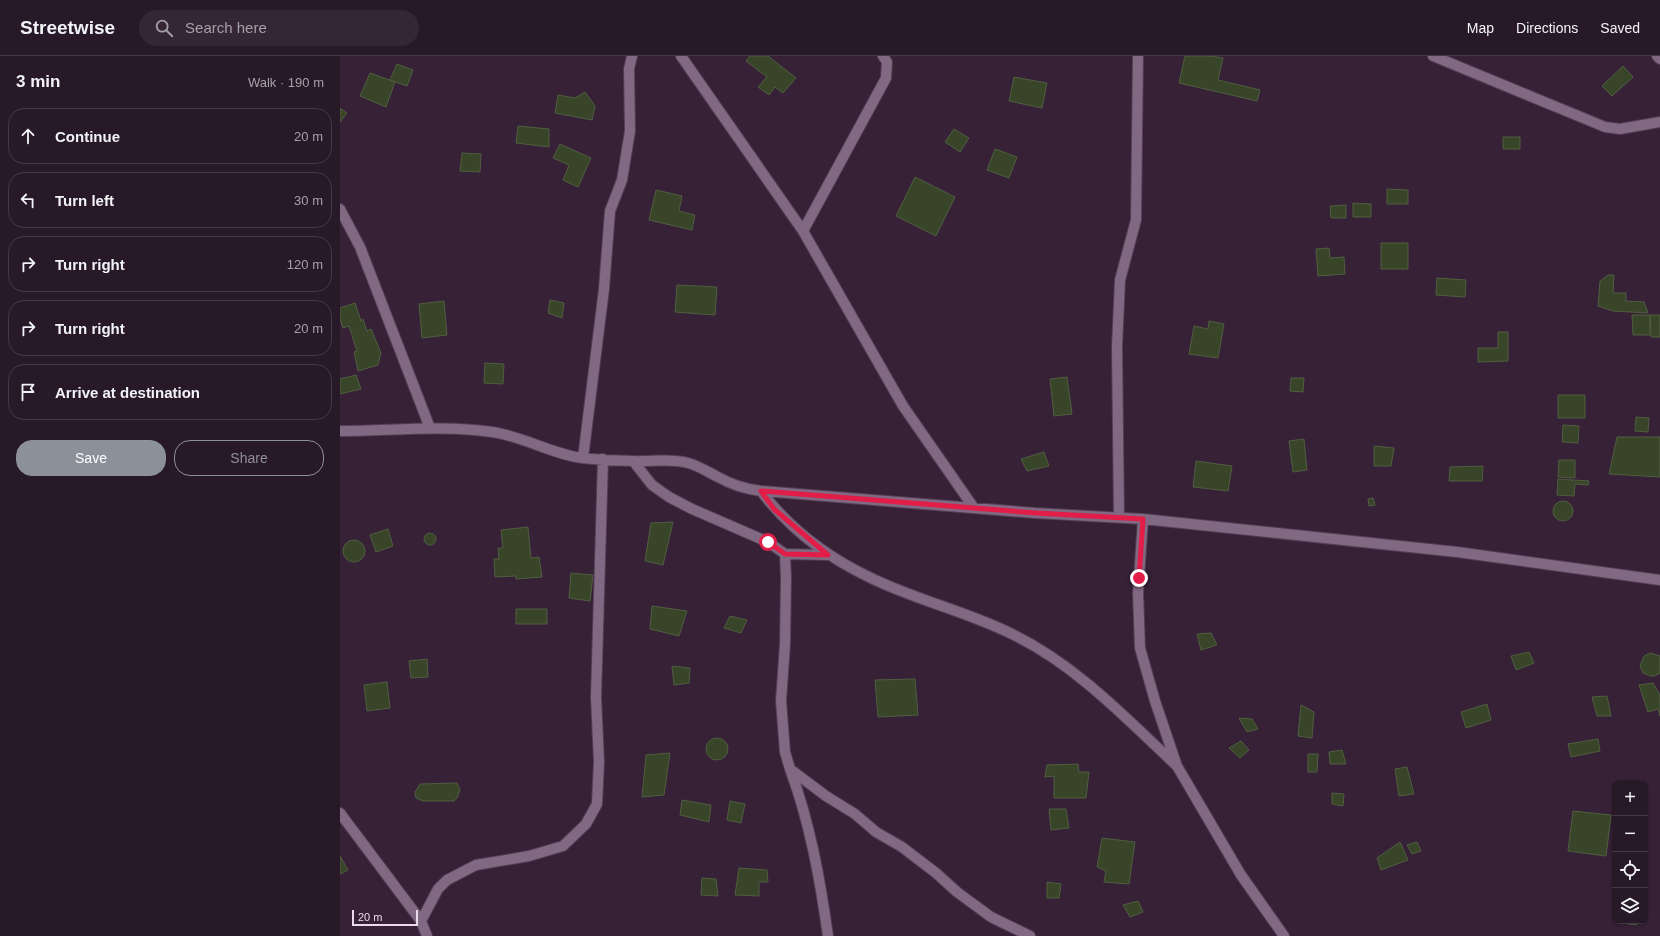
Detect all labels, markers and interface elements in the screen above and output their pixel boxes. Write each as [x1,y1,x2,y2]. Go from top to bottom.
search box [139,10,419,46]
text: Streetwise [20,17,115,38]
icon: search [153,17,175,39]
text: Search here [185,19,267,36]
text: Map [1467,20,1494,36]
text: Directions [1516,20,1578,36]
text: Saved [1600,20,1640,36]
text: 3 min [16,72,60,91]
text: Walk · 190 m [248,75,324,90]
icon: ahead [17,125,39,147]
text: Continue [55,128,120,145]
text: 20 m [294,129,323,144]
icon: left [17,189,39,211]
text: Turn left [55,192,114,209]
text: 30 m [294,193,323,208]
icon: right [17,253,39,275]
text: Turn right [55,256,125,273]
text: 120 m [287,257,323,272]
icon: right [17,317,39,339]
text: Turn right [55,320,125,337]
text: 20 m [294,321,323,336]
icon: arrive [17,381,39,403]
text: Arrive at destination [55,384,200,401]
button: Save [16,440,166,476]
button: Share [174,440,324,476]
route start [759,533,777,551]
route end [1130,569,1148,587]
map controls [1612,780,1648,924]
button: + [1612,780,1648,816]
button: − [1612,816,1648,852]
button: locate [1612,852,1648,888]
button: layers [1612,888,1648,924]
scale bar [352,908,418,927]
text: 20 m [358,911,382,923]

